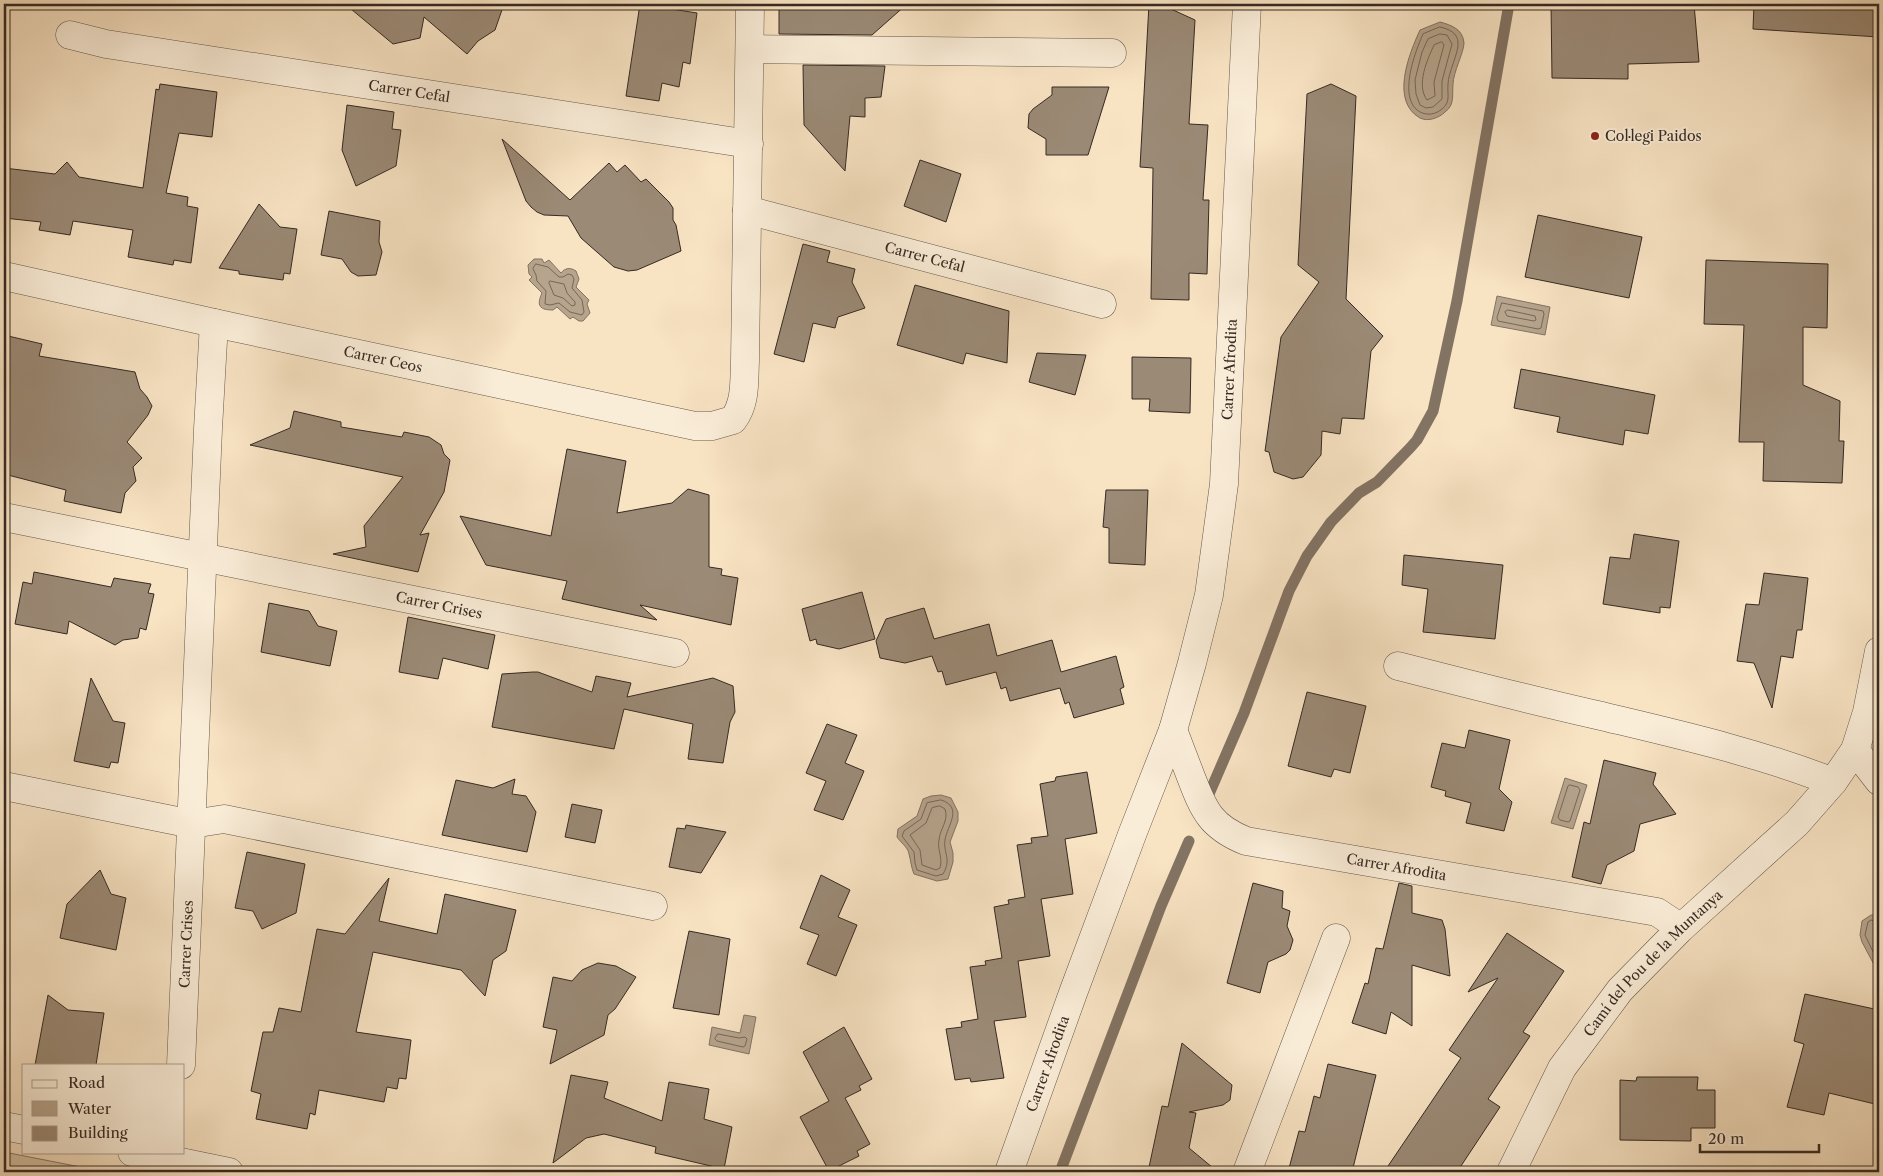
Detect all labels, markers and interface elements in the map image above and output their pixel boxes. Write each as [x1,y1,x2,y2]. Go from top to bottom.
street label: Carrer Cefal [367,76,451,106]
place label: Col·legi Paidos [1605,127,1702,145]
marker: Col·legi Paidos [1589,130,1601,142]
street label: Carrer Cefal [883,238,967,276]
street label: Carrer Afrodita [1218,318,1241,420]
street label: Carrer Ceos [342,342,424,376]
street label: Carrer Crises [394,588,484,623]
street label: Carrer Afrodita [1345,850,1449,885]
street label: Camí del Pou de la Muntanya [1579,886,1727,1040]
street label: Carrer Crises [175,900,197,988]
street label: Carrer Afrodita [1022,1012,1073,1114]
legend [22,1064,185,1154]
text: Road [68,1073,105,1092]
text: Water [67,1099,112,1118]
scale bar [1700,1121,1819,1153]
text: Building [68,1123,128,1142]
text: 20 m [1708,1129,1744,1148]

